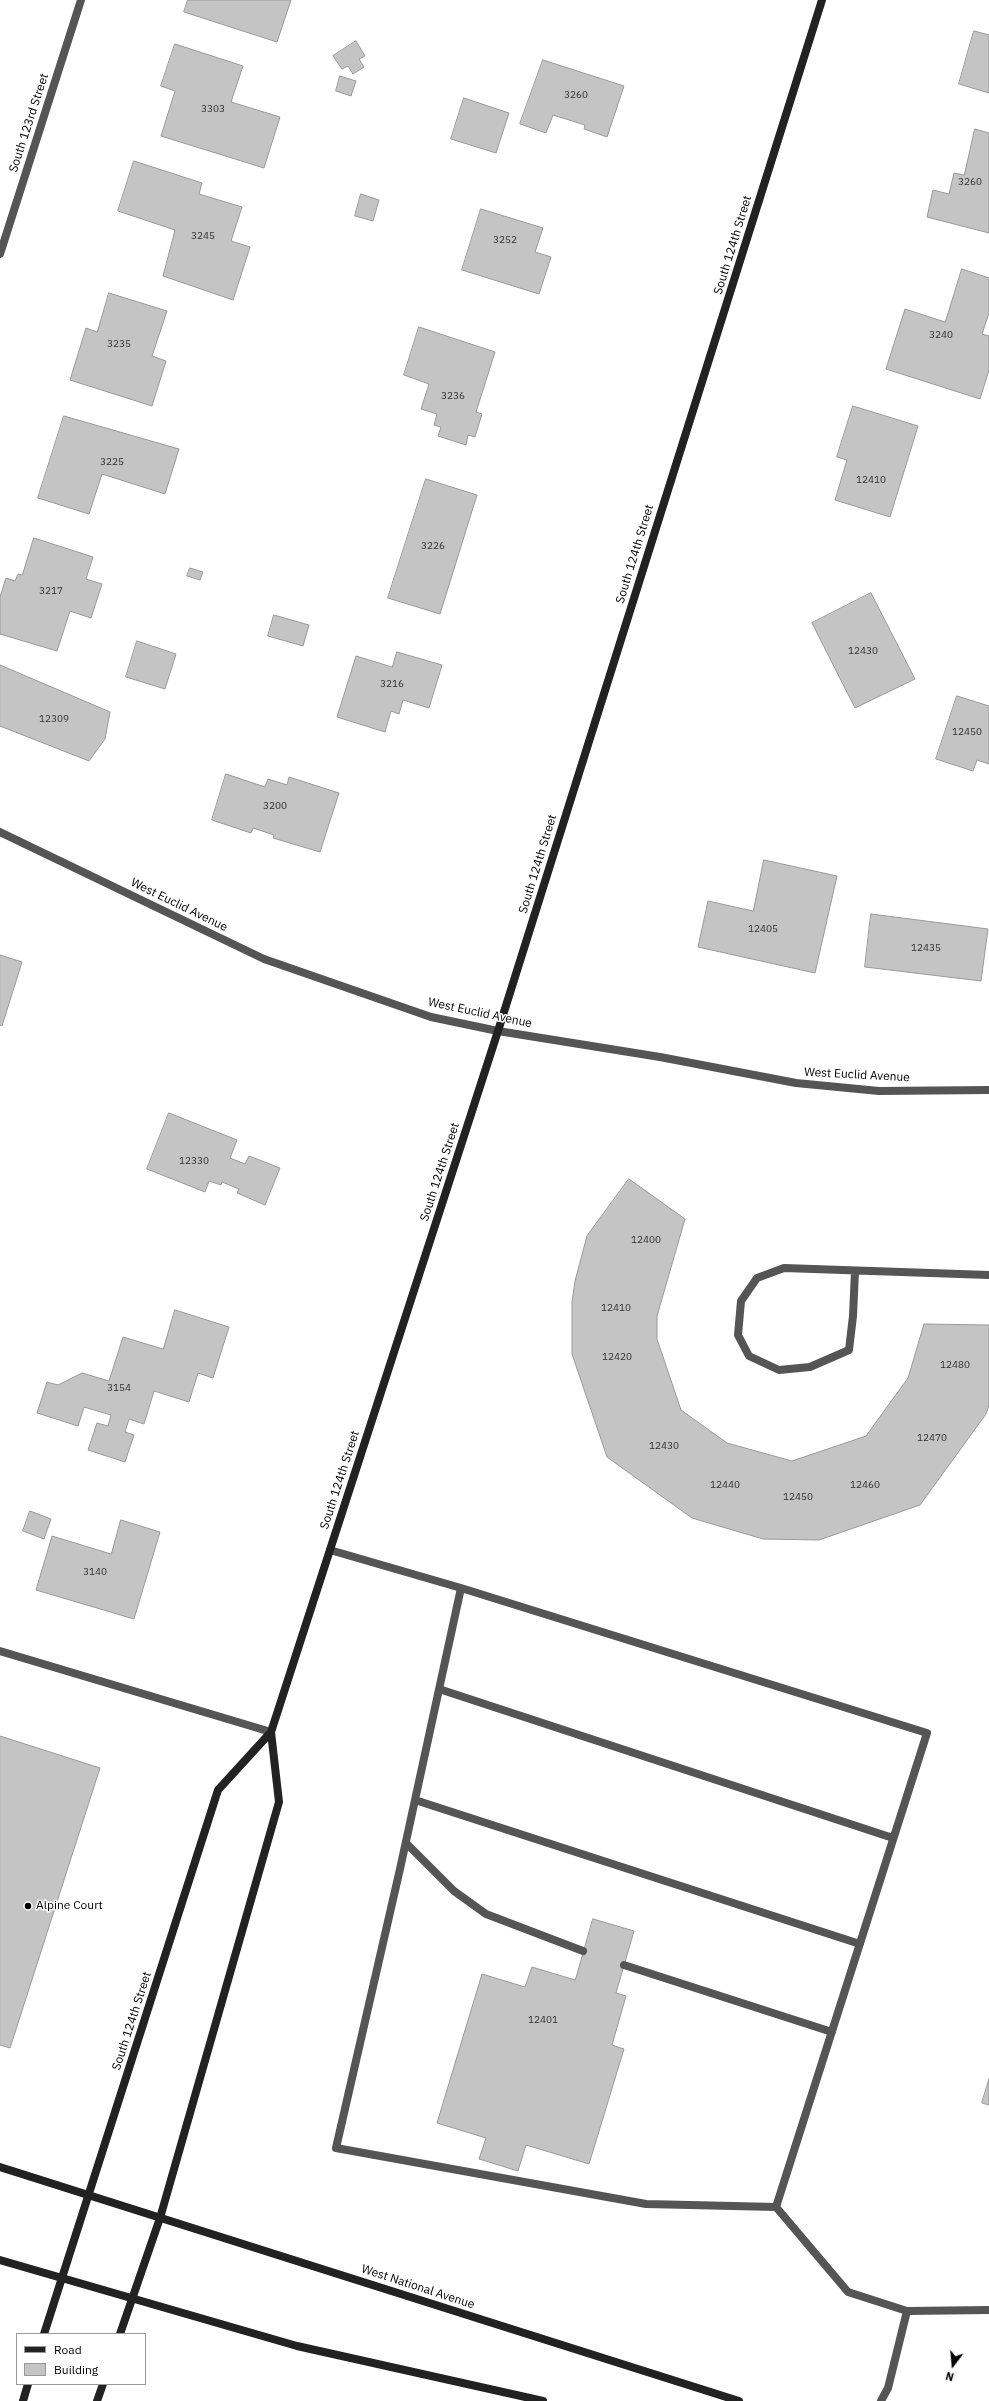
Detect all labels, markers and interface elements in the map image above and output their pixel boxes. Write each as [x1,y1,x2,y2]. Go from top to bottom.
street label: South 123rd Street [6,72,52,174]
house number: 3260 [564,89,588,101]
house number: 3303 [201,103,225,115]
house number: 3260 [958,176,982,188]
street label: South 124th Street [711,194,755,296]
house number: 3245 [191,230,215,242]
house number: 3252 [493,234,517,246]
house number: 3240 [929,329,953,341]
house number: 3235 [107,338,131,350]
house number: 3236 [441,390,465,402]
house number: 3225 [100,456,124,468]
house number: 12410 [856,474,886,486]
street label: South 124th Street [613,503,657,605]
house number: 3226 [421,540,445,552]
house number: 3217 [39,585,63,597]
house number: 12430 [848,645,878,657]
house number: 3216 [380,678,404,690]
house number: 12309 [39,713,69,725]
house number: 12450 [952,726,982,738]
house number: 3200 [263,800,287,812]
street label: South 124th Street [516,813,560,915]
street label: West Euclid Avenue [128,875,230,935]
house number: 12405 [748,923,778,935]
house number: 12435 [911,942,941,954]
street label: West Euclid Avenue [427,995,533,1031]
street label: West Euclid Avenue [804,1065,910,1085]
street label: South 124th Street [417,1121,463,1223]
house number: 12330 [179,1155,209,1167]
house number: 12400 [631,1234,661,1246]
house number: 12410 [601,1302,631,1314]
house number: 12420 [602,1351,632,1363]
house number: 12480 [940,1359,970,1371]
house number: 3154 [107,1382,131,1394]
street label: South 124th Street [317,1429,363,1531]
house number: 12470 [917,1432,947,1444]
house number: 12430 [649,1440,679,1452]
house number: 12440 [710,1479,740,1491]
house number: 12460 [850,1479,880,1491]
house number: 12450 [783,1491,813,1503]
house number: 3140 [83,1566,107,1578]
place label: Alpine Court [36,1899,103,1913]
marker: Alpine Court [23,1901,33,1911]
street label: South 124th Street [109,1970,155,2072]
house number: 12401 [528,2014,558,2026]
street label: West National Avenue [360,2262,476,2312]
legend [16,2333,146,2385]
text: Road [54,2342,82,2357]
north arrow [933,2345,973,2385]
text: Building [54,2362,98,2377]
text: N [944,2369,955,2384]

